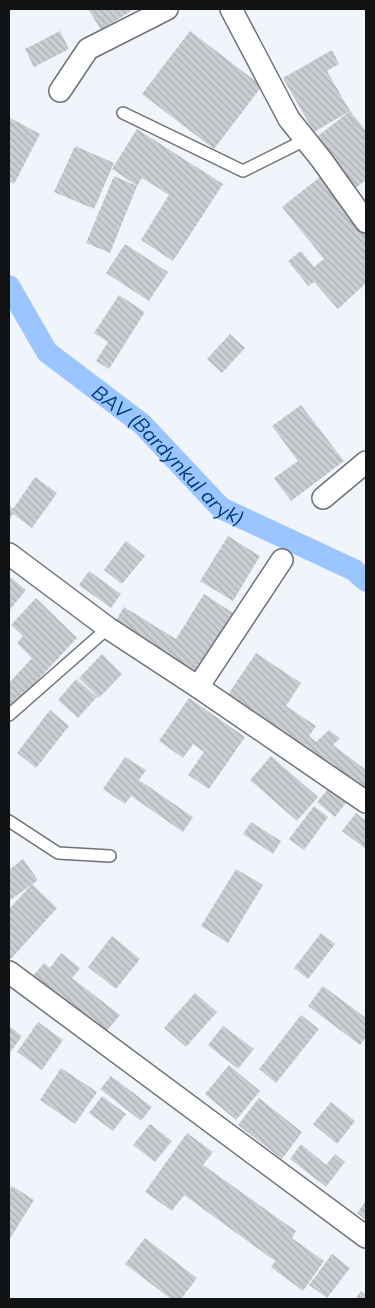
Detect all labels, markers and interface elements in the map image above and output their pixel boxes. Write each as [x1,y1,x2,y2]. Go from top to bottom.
water label: BAV (Bardynkul aryk) [88,379,249,530]

